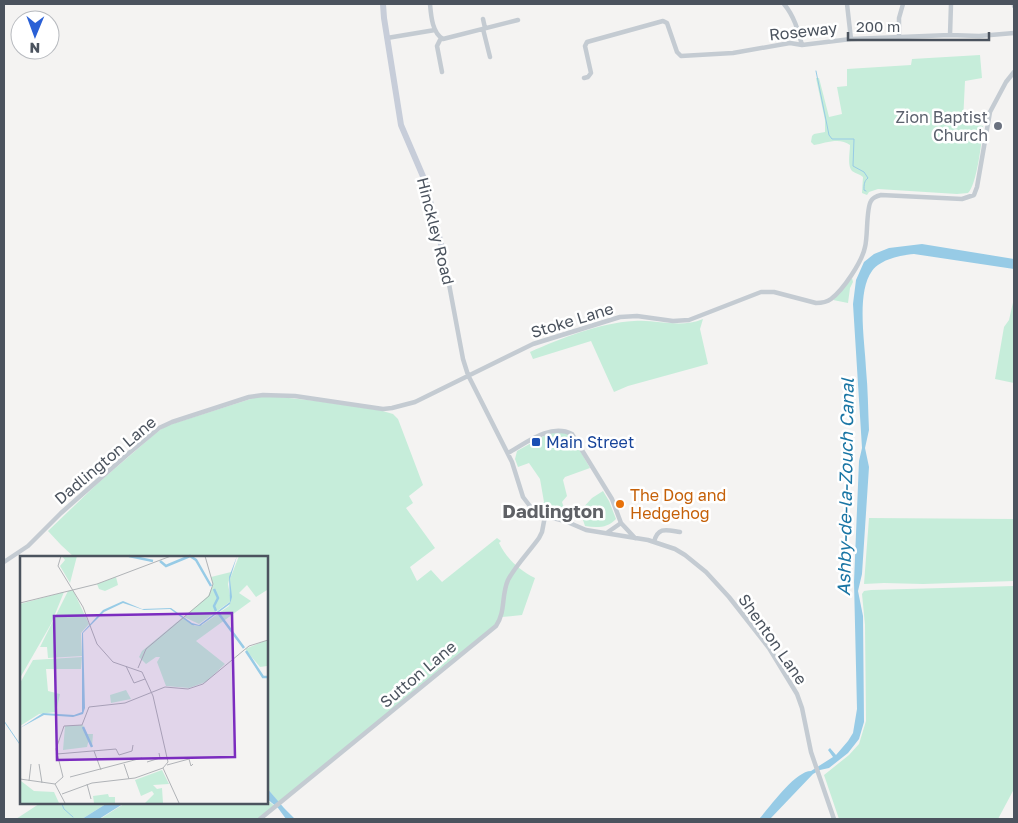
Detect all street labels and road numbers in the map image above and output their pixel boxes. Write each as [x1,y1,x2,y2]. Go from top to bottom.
street label: Roseway [768,17,838,45]
street label: Hinckley Road [413,175,459,287]
street label: Stoke Lane [528,298,616,342]
street label: Dadlington Lane [50,412,160,508]
street label: Shenton Lane [734,590,812,688]
street label: Sutton Lane [376,636,460,712]

